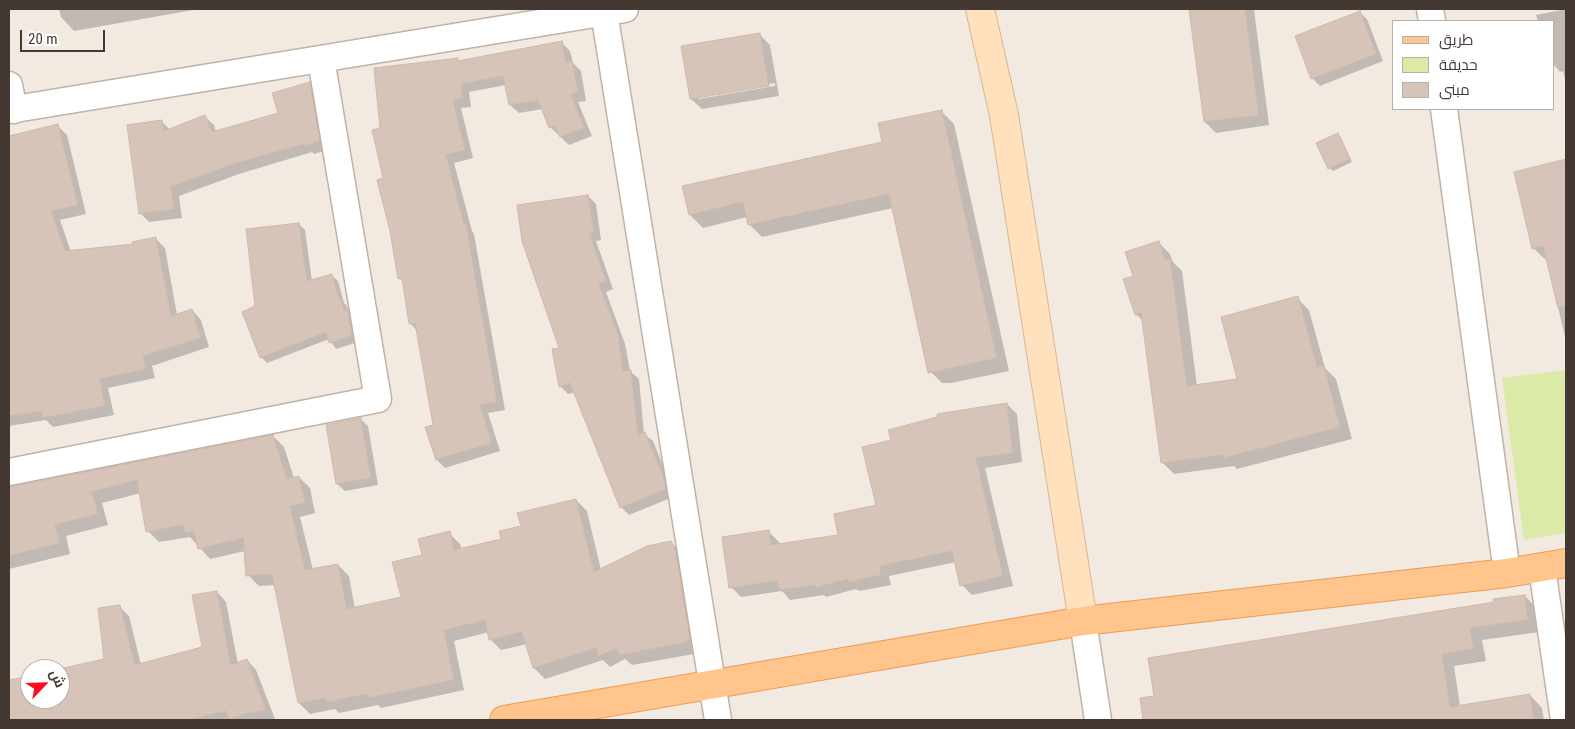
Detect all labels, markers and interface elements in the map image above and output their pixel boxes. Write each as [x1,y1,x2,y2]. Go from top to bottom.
scale bar [22,20,108,52]
legend [1392,20,1555,110]
text: 20 m [28,30,58,48]
text: طريق [1439,31,1473,49]
text: حديقة [1439,56,1478,74]
text: مبنى [1439,81,1470,99]
north arrow [20,659,70,709]
text: ش [47,667,69,690]

